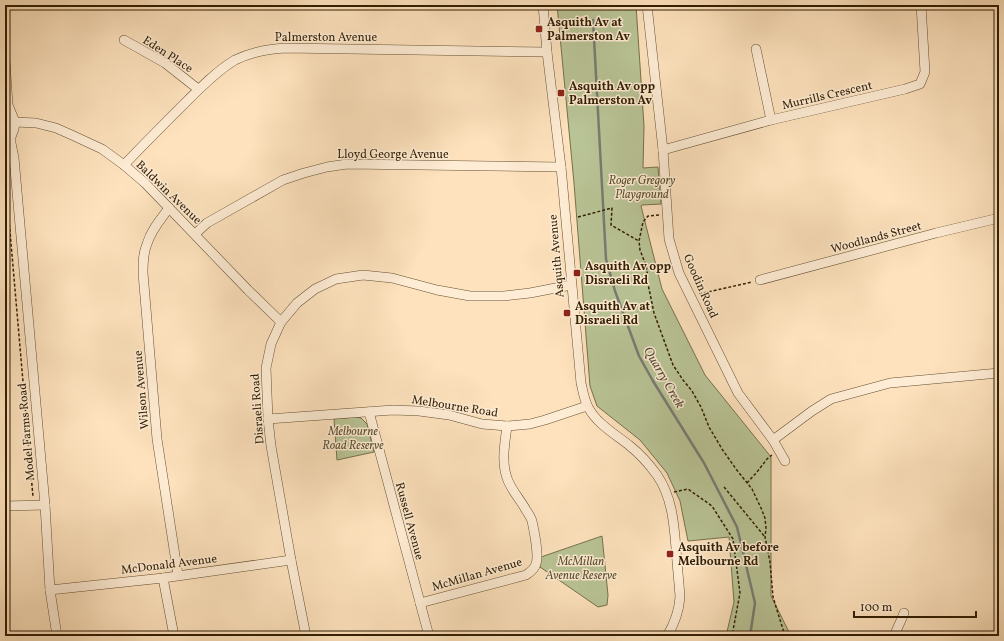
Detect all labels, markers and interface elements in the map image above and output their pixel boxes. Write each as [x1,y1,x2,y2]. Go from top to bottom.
place label: Asquith Av at Palmerston Av [547,15,630,45]
marker: Asquith Av at Palmerston Av [534,24,544,34]
street label: Palmerston Avenue [275,30,377,46]
street label: Eden Place [139,33,196,77]
street label: Murrills Crescent [781,78,874,114]
place label: Asquith Av opp Palmerston Av [569,79,655,109]
marker: Asquith Av opp Palmerston Av [556,88,566,98]
street label: Lloyd George Avenue [337,147,449,163]
street label: Baldwin Avenue [132,157,205,228]
park label: Roger Gregory Playground [609,173,676,203]
street label: Asquith Avenue [545,213,569,298]
street label: Woodlands Street [829,218,923,258]
street label: Goodin Road [679,252,721,321]
place label: Asquith Av opp Disraeli Rd [585,259,671,289]
marker: Asquith Av opp Disraeli Rd [572,268,582,278]
place label: Asquith Av at Disraeli Rd [575,299,651,329]
marker: Asquith Av at Disraeli Rd [562,308,572,318]
water label: Quarry Creek [638,344,688,412]
street label: Wilson Avenue [131,349,153,430]
street label: Disraeli Road [248,373,268,445]
street label: Model Farms Road [15,382,39,482]
street label: Melbourne Road [410,392,499,422]
park label: Melbourne Road Reserve [322,424,384,454]
street label: Russell Avenue [391,481,427,562]
place label: Asquith Av before Melbourne Rd [678,540,779,570]
marker: Asquith Av before Melbourne Rd [665,549,675,559]
street label: McDonald Avenue [120,551,218,579]
street label: McMillan Avenue [430,554,524,595]
park label: McMillan Avenue Reserve [544,554,617,584]
scale bar [854,593,976,619]
text: 100 m [860,600,893,616]

